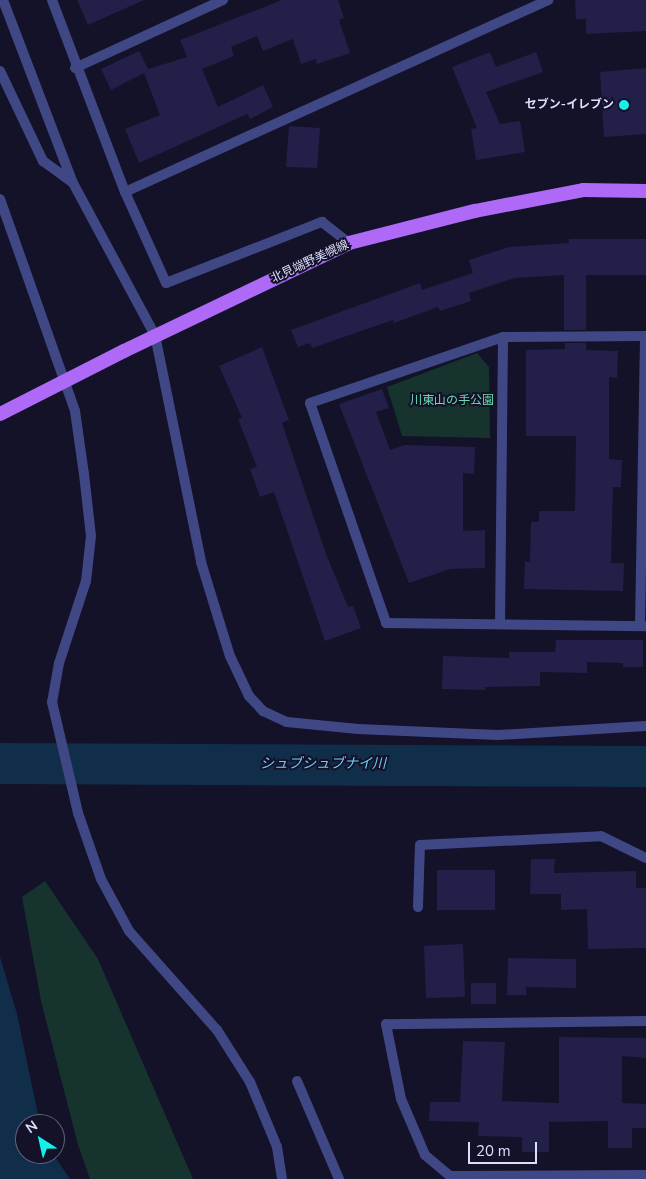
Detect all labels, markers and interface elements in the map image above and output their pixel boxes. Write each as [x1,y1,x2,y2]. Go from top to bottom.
place label: セブン-イレブン [525,98,614,112]
marker: セブン-イレブン [618,99,630,111]
street label: 北見端野美幌線 [269,238,351,286]
park label: 川東山の手公園 [410,394,494,408]
water label: シュブシュブナイ川 [260,756,386,772]
north arrow [15,1114,65,1164]
text: N [22,1116,41,1138]
scale bar [471,1132,540,1164]
text: 20 m [476,1141,511,1161]

